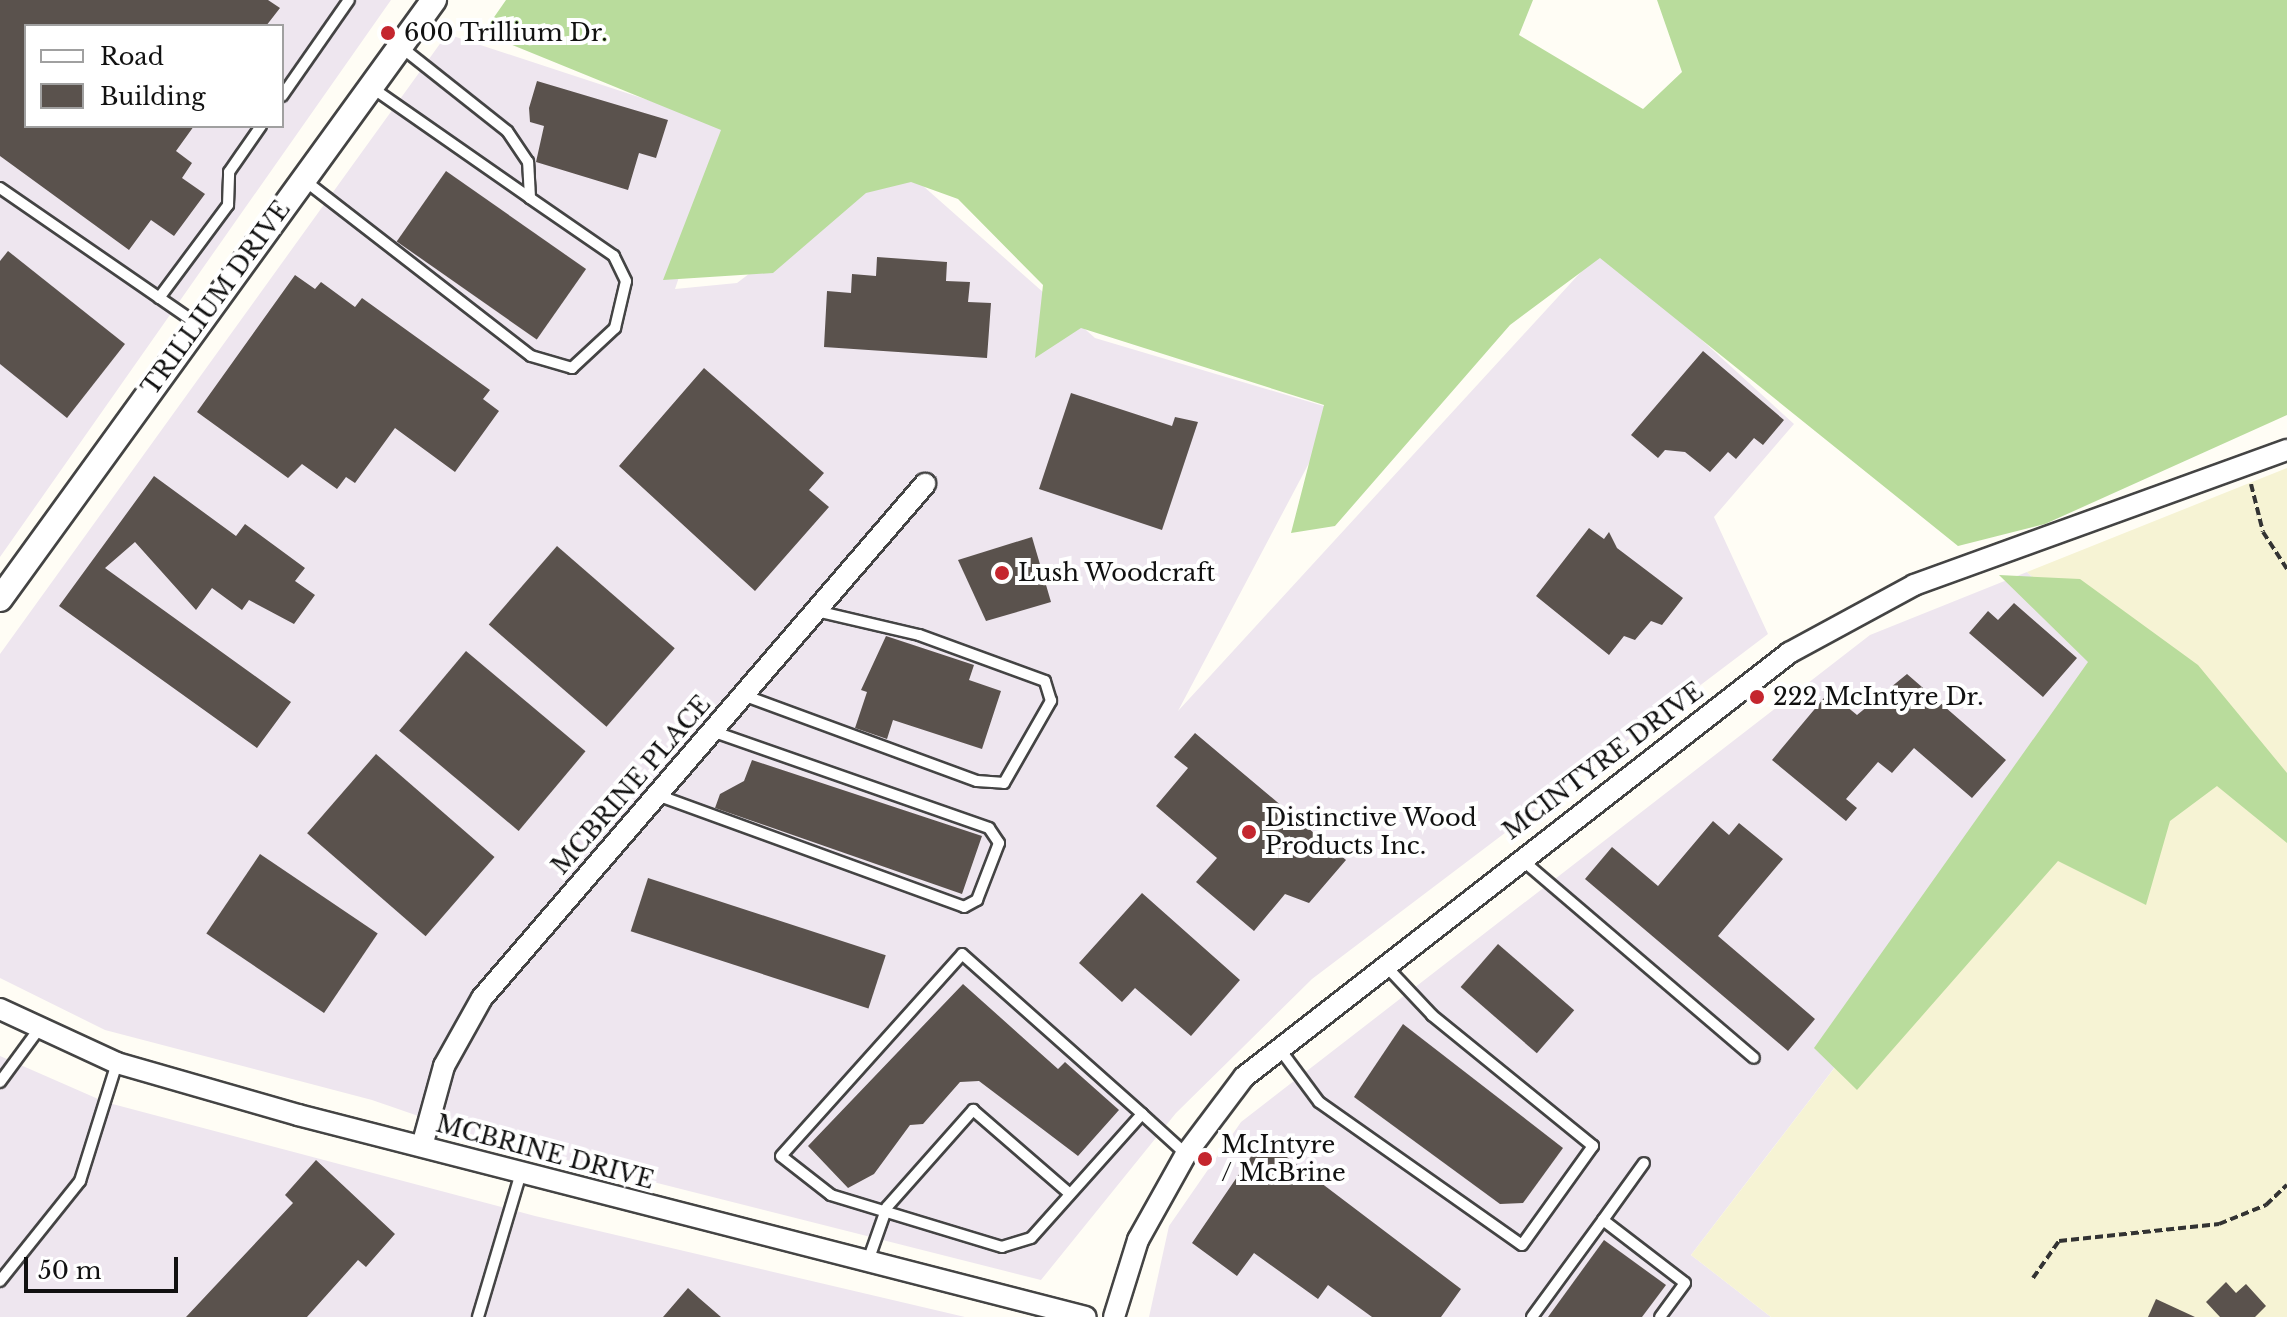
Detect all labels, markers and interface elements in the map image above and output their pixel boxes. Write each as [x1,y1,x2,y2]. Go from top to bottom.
place label: 600 Trillium Dr. [404,19,608,47]
legend [24,24,284,128]
marker: 600 Trillium Dr. [379,24,397,42]
text: Road [100,42,164,71]
text: Building [100,82,206,111]
street label: TRILLIUM DRIVE [136,195,296,401]
place label: Lush Woodcraft [1018,559,1216,587]
marker: Lush Woodcraft [993,564,1011,582]
street label: MCINTYRE DRIVE [1497,676,1709,846]
place label: 222 McIntyre Dr. [1773,683,1984,711]
marker: 222 McIntyre Dr. [1748,688,1766,706]
street label: MCBRINE PLACE [546,690,716,880]
place label: Distinctive Wood Products Inc. [1265,804,1478,860]
marker: Distinctive Wood Products Inc. [1240,823,1258,841]
street label: MCBRINE DRIVE [433,1109,657,1195]
place label: McIntyre / McBrine [1221,1131,1346,1187]
marker: McIntyre / McBrine [1196,1150,1214,1168]
scale bar [28,1241,182,1291]
text: 50 m [38,1256,101,1285]

